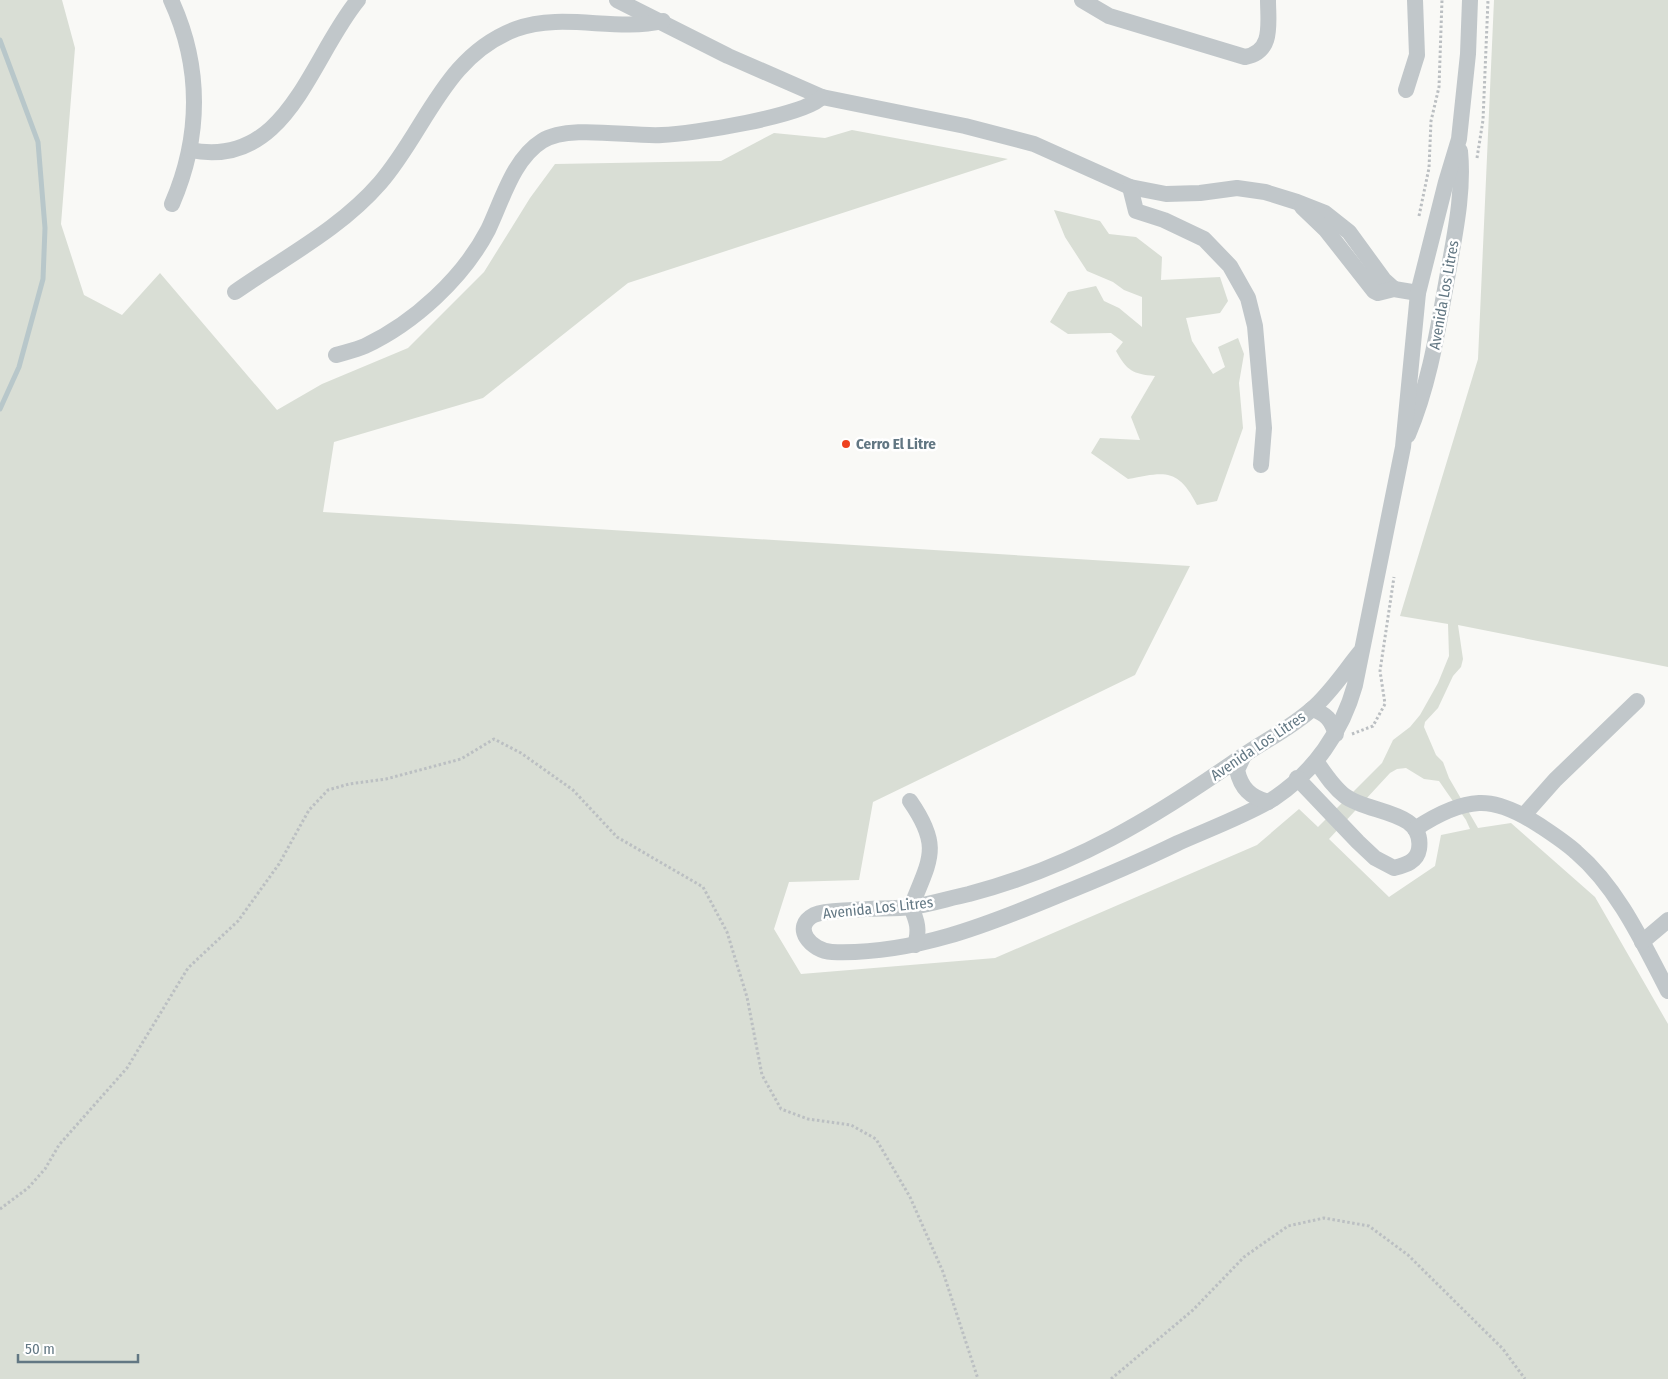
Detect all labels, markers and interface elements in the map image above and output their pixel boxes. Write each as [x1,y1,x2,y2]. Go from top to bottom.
street label: Avenida Los Litres [1426,239,1462,351]
place label: Cerro El Litre [856,435,936,453]
marker: Cerro El Litre [840,438,852,450]
street label: Avenida Los Litres [1207,708,1309,784]
street label: Avenida Los Litres [822,893,934,923]
scale bar [18,1332,138,1364]
text: 50 m [25,1340,55,1358]

